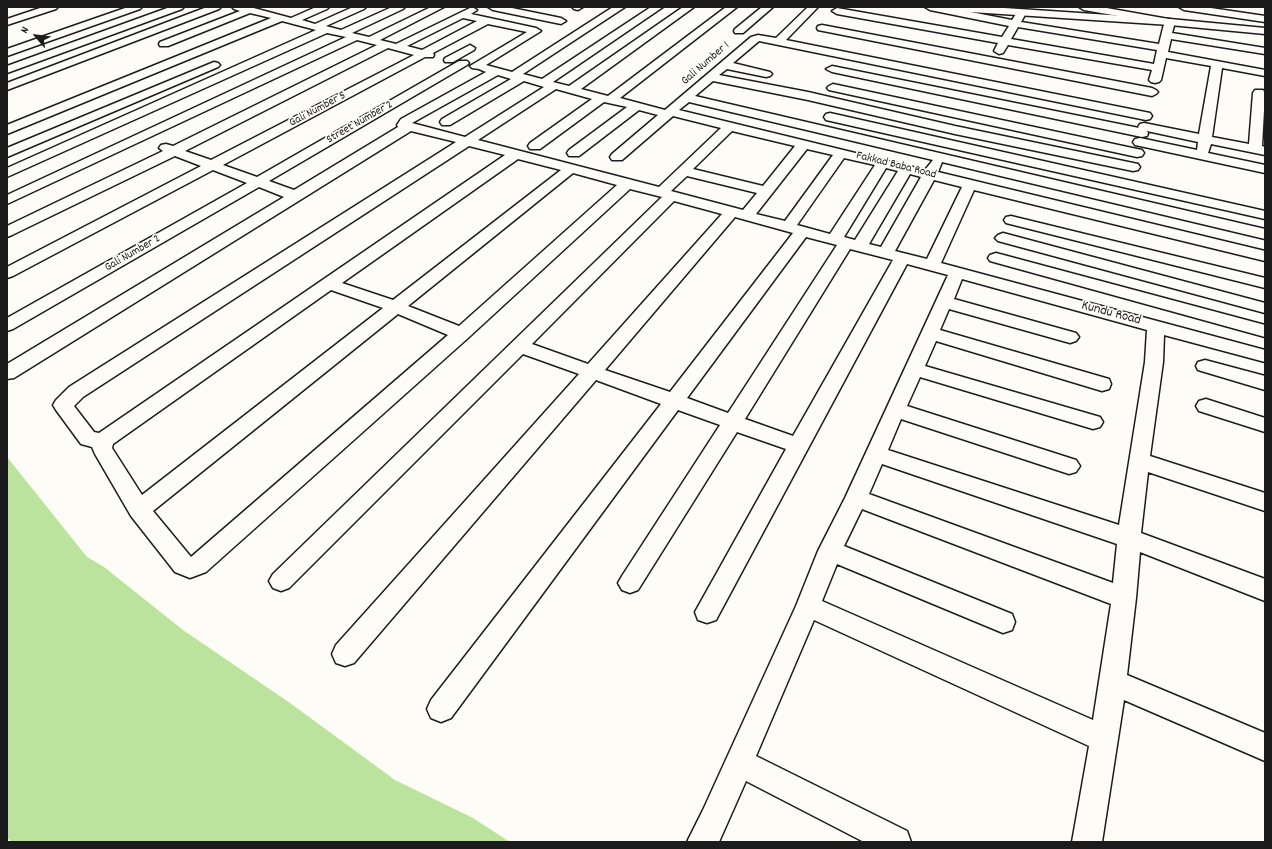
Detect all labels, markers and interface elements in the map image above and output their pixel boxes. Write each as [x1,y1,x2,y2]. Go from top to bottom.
north arrow [16,16,56,56]
text: N [17,24,34,37]
street label: Gali Number 1 [679,39,733,89]
street label: Gali Number 5 [287,89,349,131]
street label: Street Number 2 [324,98,396,148]
street label: Fakkad Baba Road [854,149,938,183]
street label: Gali Number 2 [103,232,163,276]
street label: Kundu Road [1079,298,1143,330]

